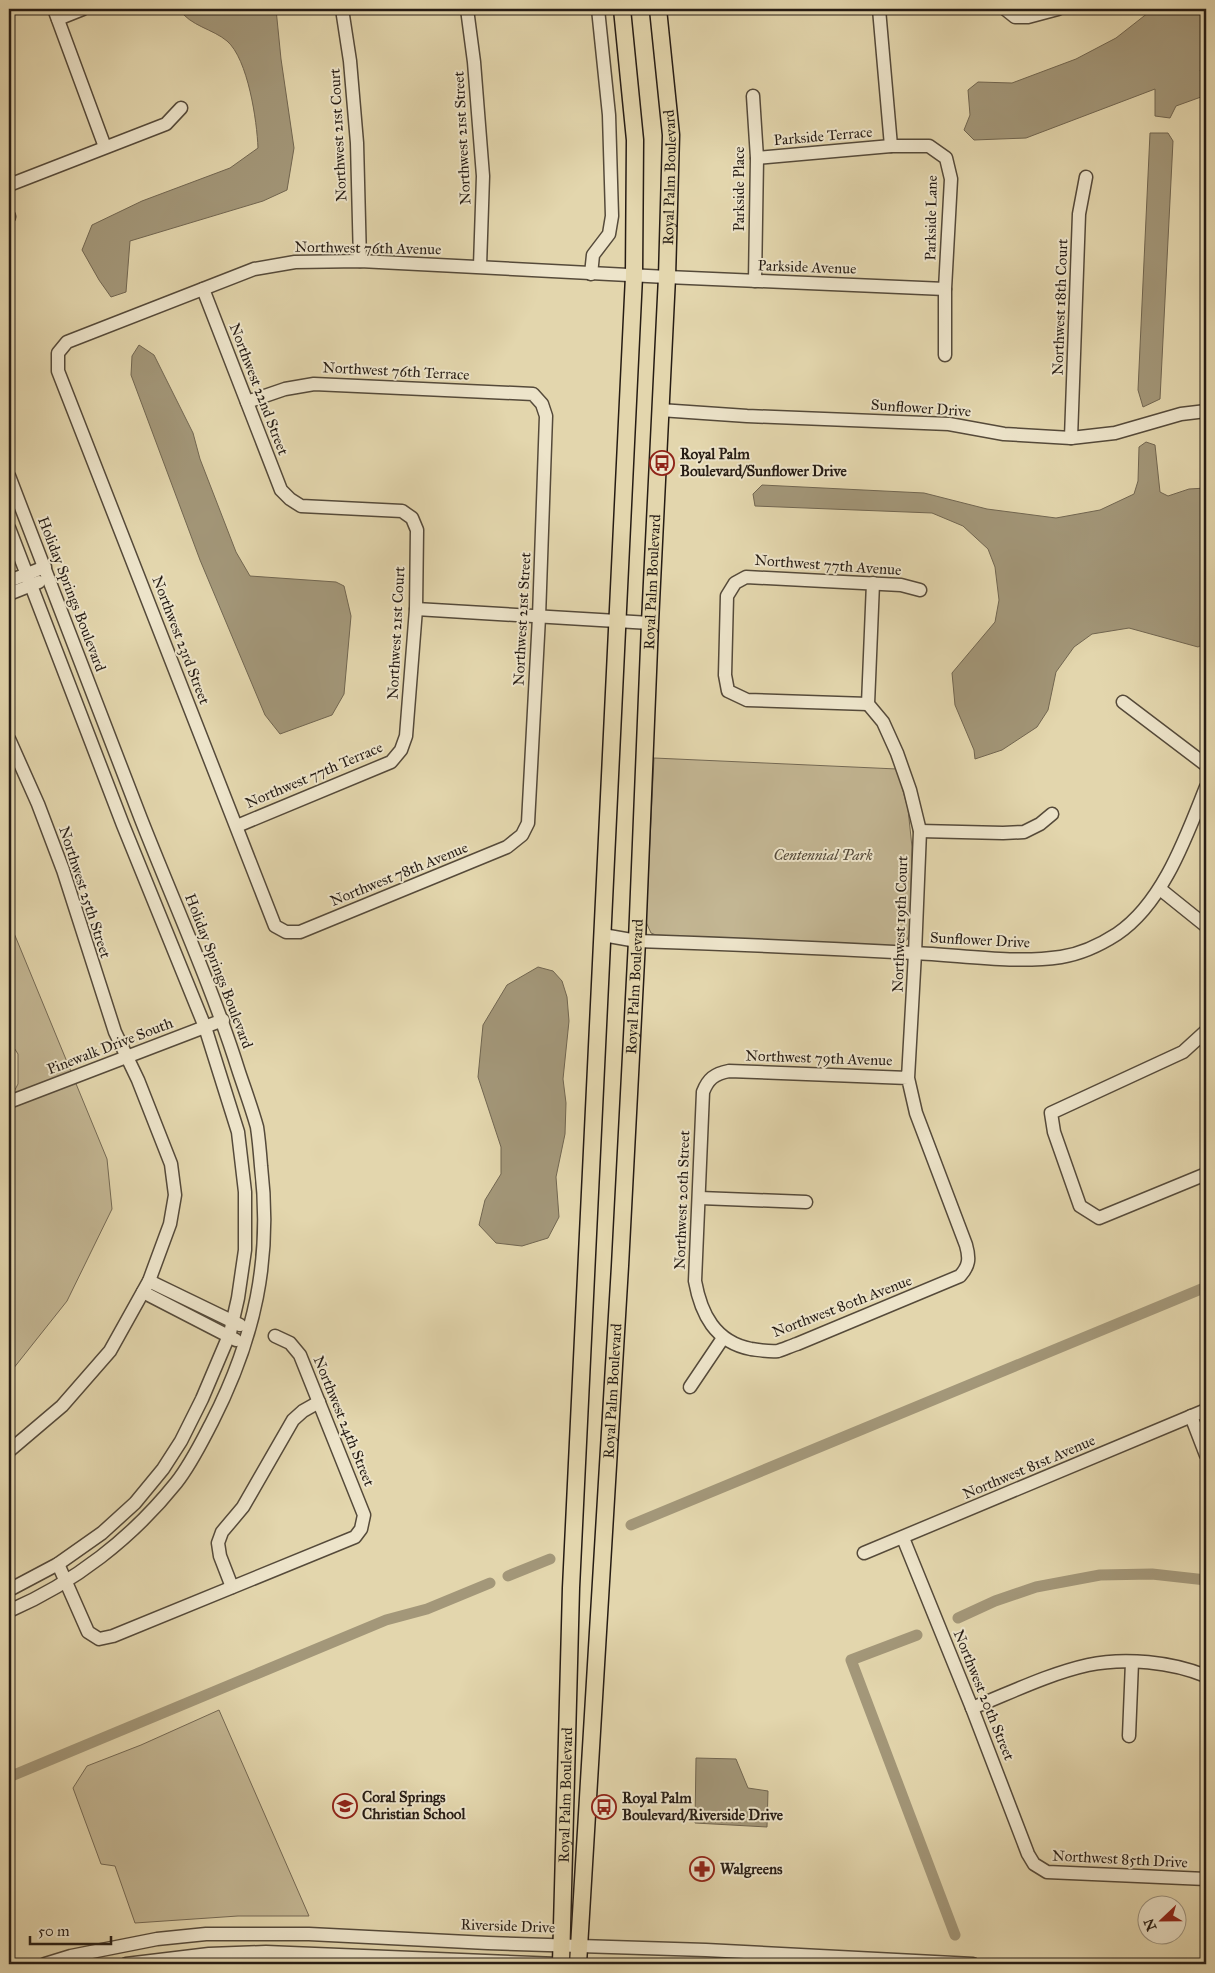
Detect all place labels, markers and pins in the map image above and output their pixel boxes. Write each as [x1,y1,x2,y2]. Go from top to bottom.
place label: Royal Palm Boulevard/Sunflower Drive [680,445,847,480]
bus stop icon: Royal Palm Boulevard/Sunflower Drive [649,450,675,476]
place label: Coral Springs Christian School [362,1788,466,1823]
place label: Royal Palm Boulevard/Riverside Drive [622,1789,784,1824]
school or university icon: Coral Springs Christian School [332,1793,358,1819]
bus stop icon: Royal Palm Boulevard/Riverside Drive [591,1794,617,1820]
pharmacy icon: Walgreens [689,1856,715,1882]
place label: Walgreens [720,1860,783,1879]

